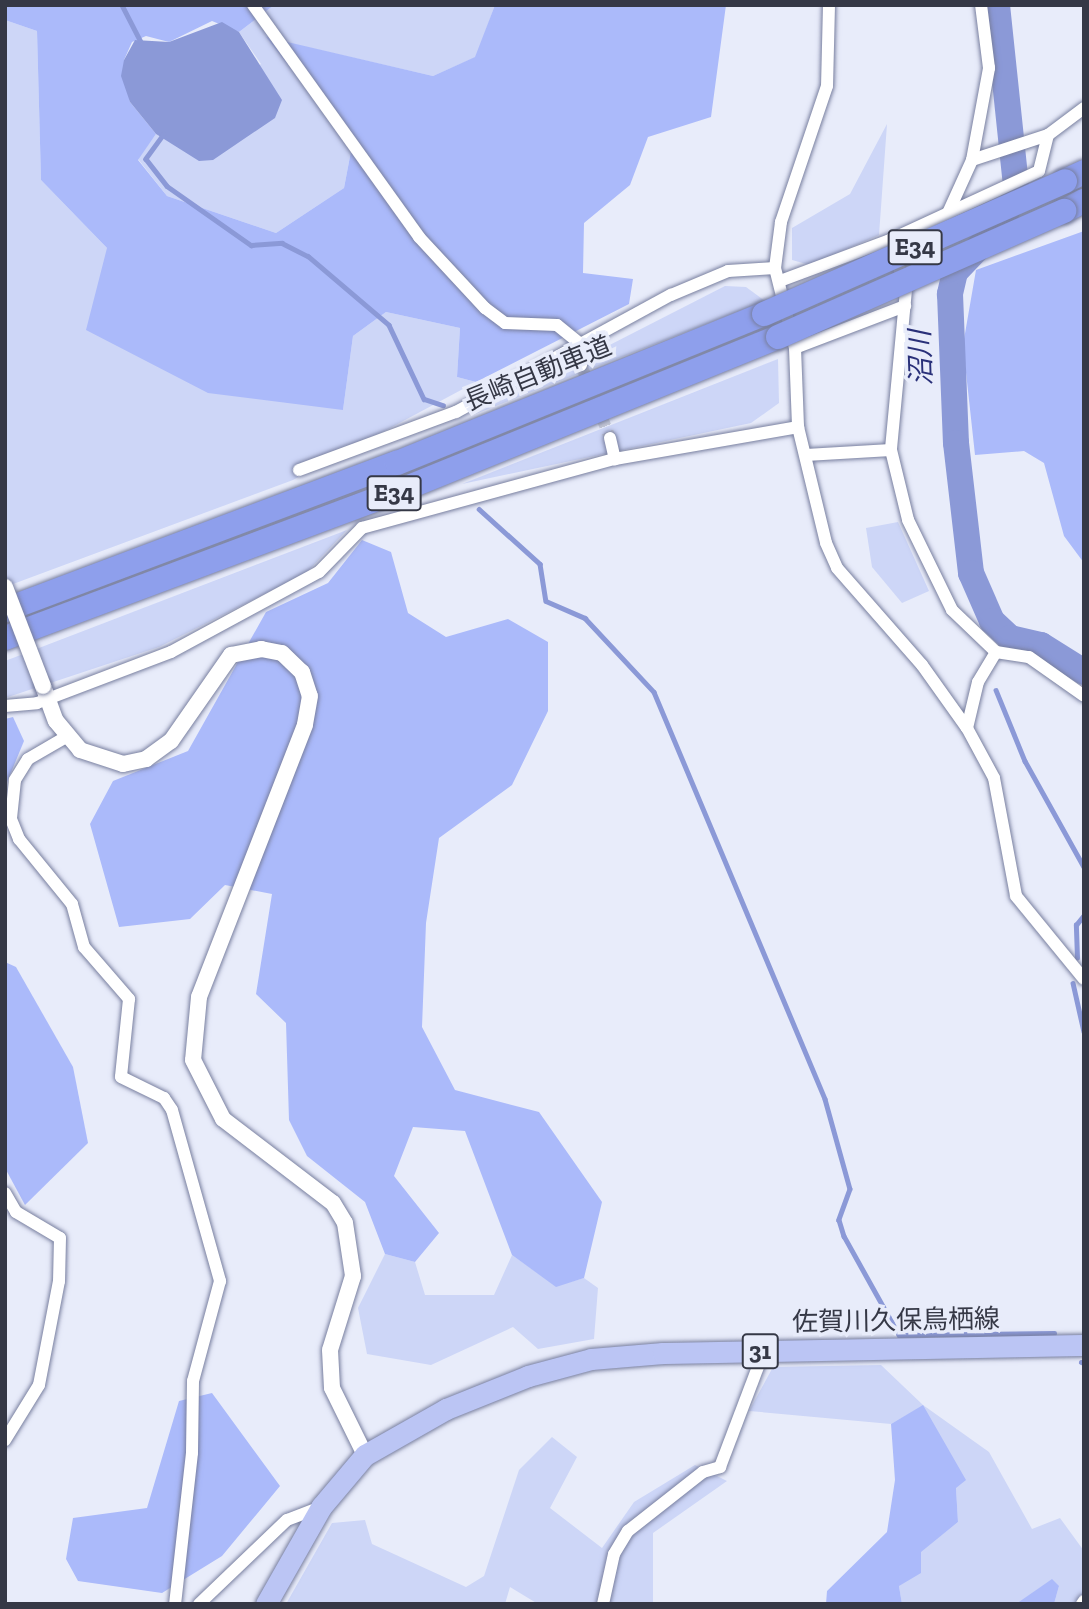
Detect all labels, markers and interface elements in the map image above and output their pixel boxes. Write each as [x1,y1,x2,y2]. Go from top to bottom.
road number: E34 [887,226,943,268]
water label: 沼川 [903,329,939,387]
street label: 長崎自動車道 [460,330,616,418]
road number: E34 [366,472,422,514]
street label: 佐賀川久保鳥栖線 [792,1304,1000,1338]
road number: 31 [741,1330,779,1372]

